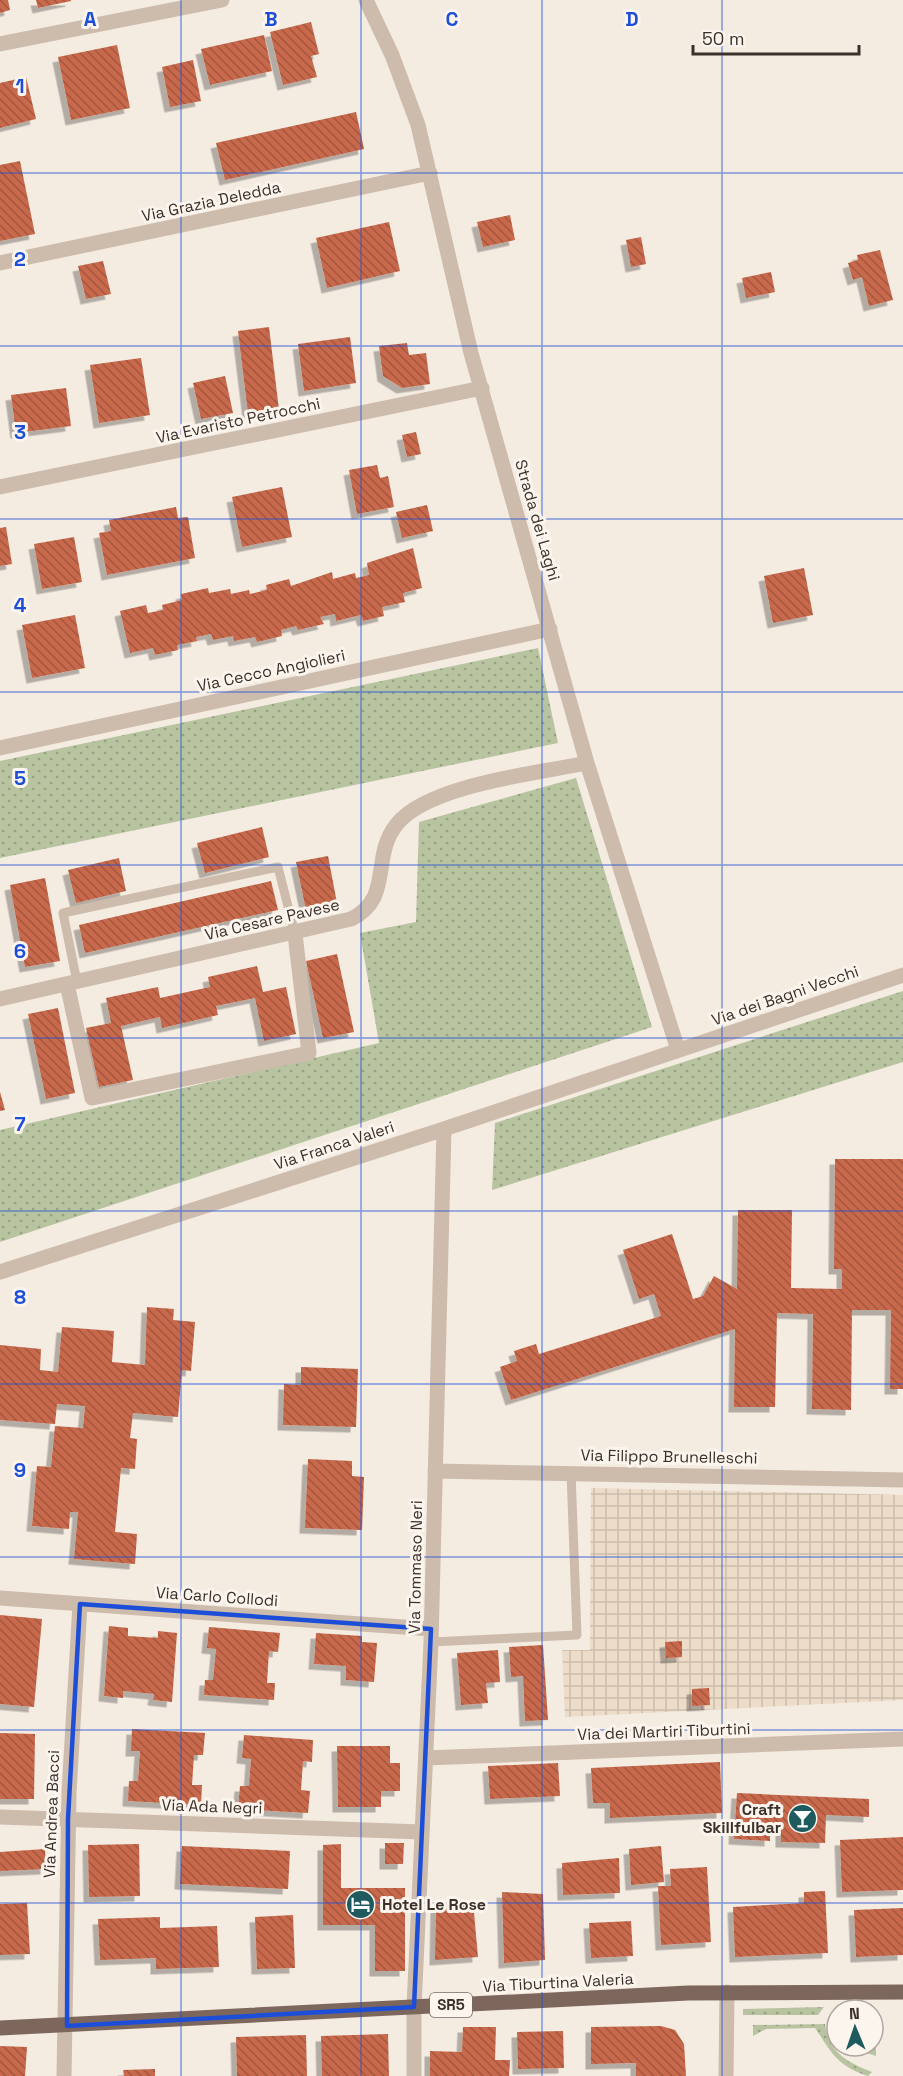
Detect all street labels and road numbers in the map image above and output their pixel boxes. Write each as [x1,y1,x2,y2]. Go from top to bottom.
street label: Via Grazia Deledda [140,177,282,226]
street label: Via Evaristo Petrocchi [154,393,322,448]
street label: Strada dei Laghi [510,457,565,583]
street label: Via Cecco Angiolieri [195,645,347,696]
street label: Via Cesare Pavese [203,894,342,945]
street label: Via dei Bagni Vecchi [709,960,861,1030]
street label: Via Franca Valeri [271,1116,397,1175]
street label: Via Filippo Brunelleschi [580,1444,758,1469]
street label: Via Tommaso Neri [404,1500,427,1634]
street label: Via Carlo Collodi [155,1582,279,1611]
street label: Via dei Martiri Tiburtini [577,1718,751,1745]
street label: Via Andrea Bacci [39,1750,64,1878]
street label: Via Ada Negri [161,1794,263,1819]
street label: Via Tiburtina Valeria [482,1968,634,1997]
road number: SR5 [430,1993,472,2017]

